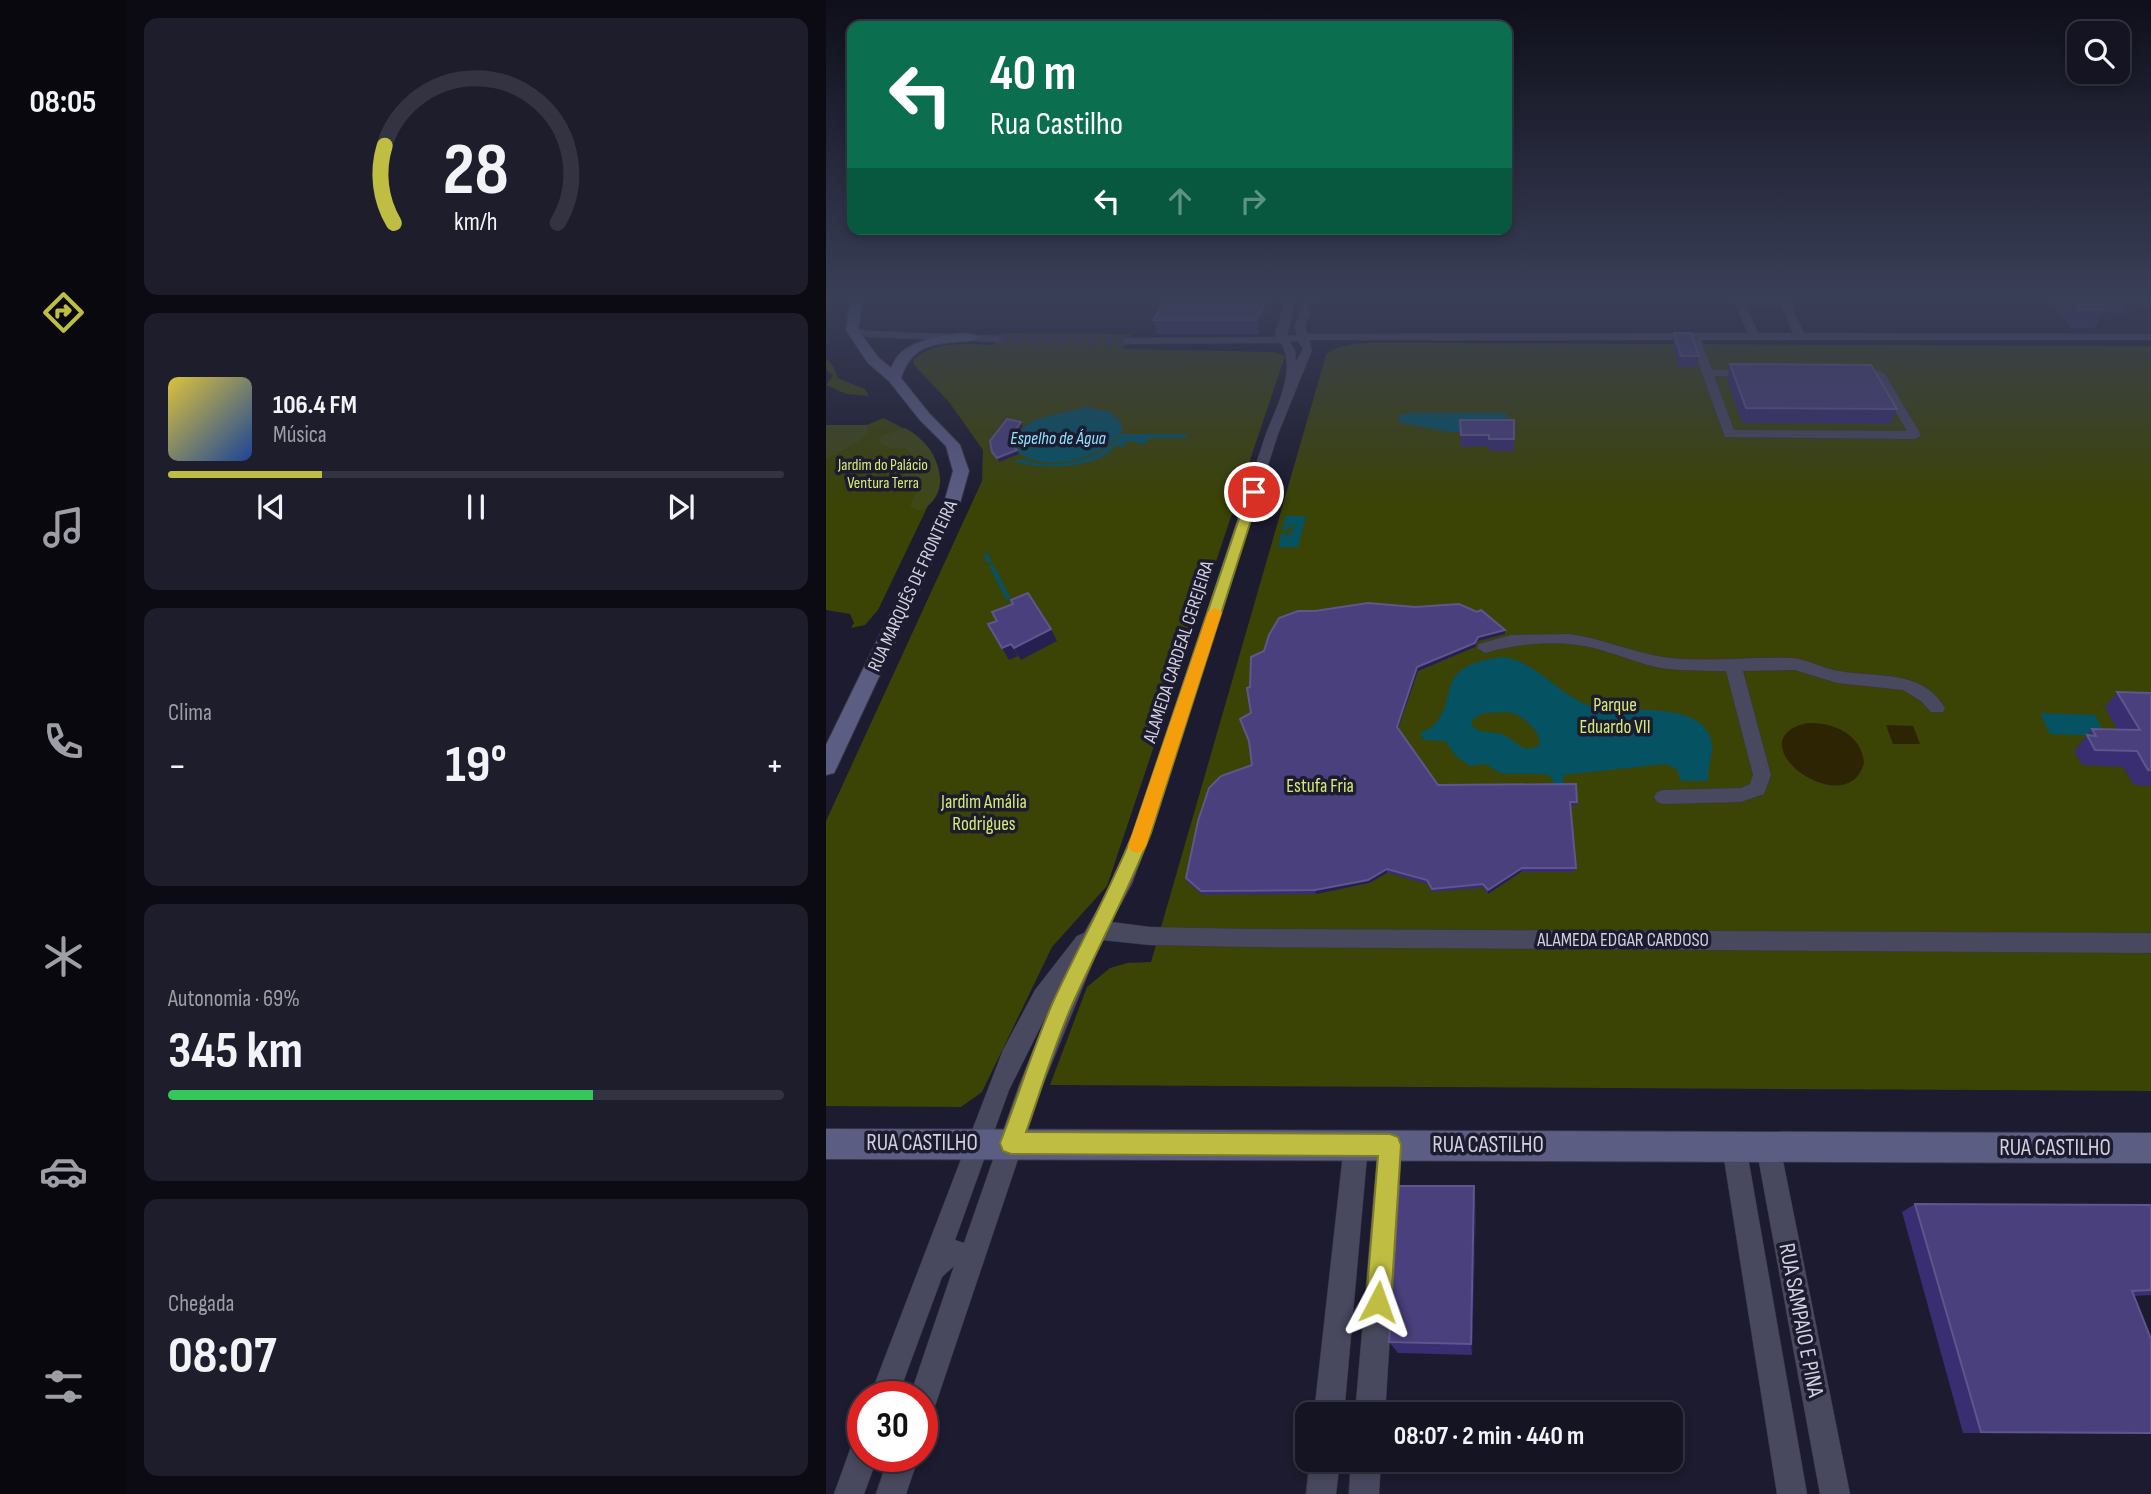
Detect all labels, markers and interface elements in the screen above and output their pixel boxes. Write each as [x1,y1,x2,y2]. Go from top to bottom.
map controls [2067,21,2130,84]
button: search [2067,21,2130,84]
text: 40 m [990,45,1076,104]
icon: left [875,49,966,140]
text: 08:05 [30,83,96,122]
text: Rua Castilho [990,105,1123,144]
text: 28 [443,127,509,215]
icon: left [1088,182,1126,220]
icon: ahead [1161,182,1199,220]
icon: right [1234,182,1272,220]
text: km/h [454,206,498,237]
icon: directions [39,288,88,337]
text: 106.4 FM [273,390,357,421]
text: Música [273,421,327,449]
water label: Espelho de Água [1010,428,1107,449]
park label: Jardim do Palácio Ventura Terra [837,456,928,493]
pin [1224,462,1284,522]
icon: arrive [1235,473,1273,511]
icon: previous [252,488,290,526]
icon: pause [457,488,495,526]
icon: next [662,488,700,526]
street label: RUA MARQUÊS DE FRONTEIRA [863,496,963,675]
icon: music [39,503,88,552]
street label: ALAMEDA CARDEAL CEREJEIRA [1138,557,1220,747]
park label: Parque Eduardo VII [1579,694,1651,739]
text: Clima [168,699,212,727]
icon: phone [39,717,88,766]
text: 19° [445,734,507,797]
text: − [168,744,187,789]
text: + [765,744,784,789]
park label: Estufa Fria [1286,775,1354,798]
park label: Jardim Amália Rodrigues [940,791,1027,836]
street label: ALAMEDA EDGAR CARDOSO [1536,929,1709,952]
icon: climate [39,932,88,981]
text: Autonomia · 69% [168,985,300,1013]
text: 345 km [168,1020,303,1083]
street label: RUA CASTILHO [866,1129,978,1157]
street label: RUA CASTILHO [1432,1131,1544,1159]
street label: RUA CASTILHO [1999,1134,2111,1162]
icon: car [39,1147,88,1196]
street label: RUA SAMPAIO E PINA [1772,1241,1830,1400]
position arrow [1341,1265,1415,1339]
text: Chegada [168,1290,234,1318]
text: 08:07 [168,1325,276,1388]
icon: filters [39,1362,88,1411]
speed limit sign: 30 [847,1381,938,1472]
text: 08:07 · 2 min · 440 m [1394,1421,1584,1452]

